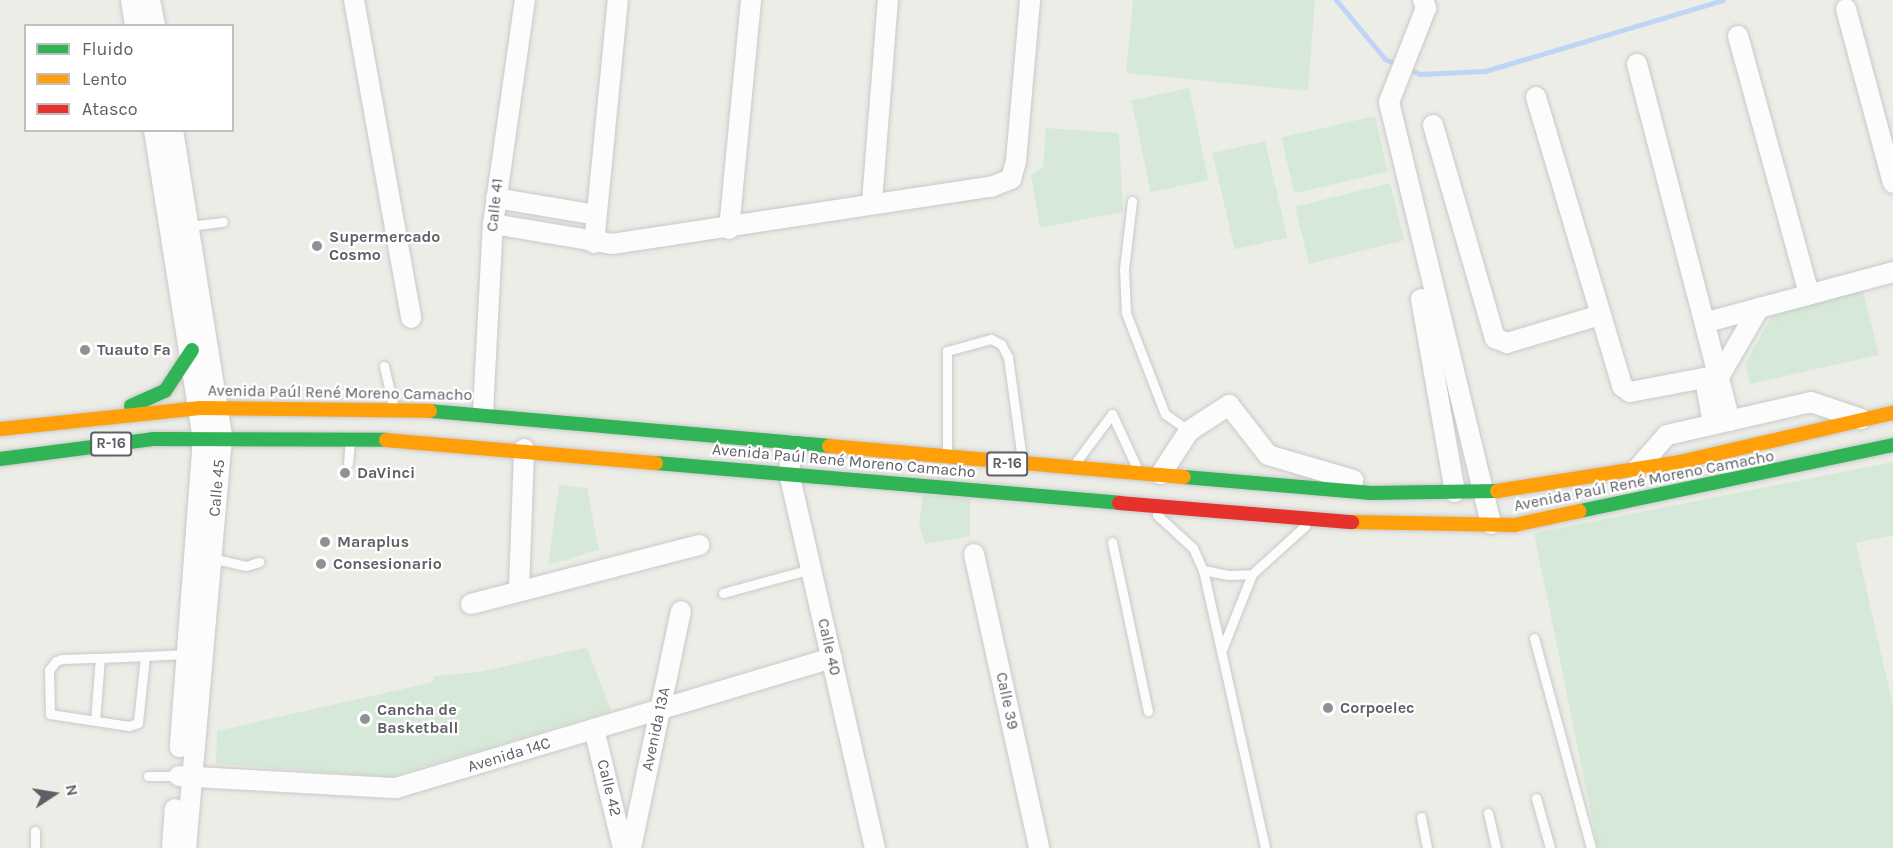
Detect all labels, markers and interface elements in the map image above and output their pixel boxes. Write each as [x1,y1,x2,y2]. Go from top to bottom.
legend [24,24,234,132]
text: Fluido [82,38,133,60]
text: Lento [82,68,127,90]
text: Atasco [82,98,138,120]
street label: Calle 41 [483,177,507,233]
place label: Supermercado Cosmo [329,227,440,265]
marker: Supermercado Cosmo [310,239,324,253]
place label: Tuauto Fa [97,340,171,360]
marker: Tuauto Fa [78,343,92,357]
street label: Avenida Paúl René Moreno Camacho [208,381,472,405]
road number: R-16 [90,432,132,456]
street label: Avenida Paúl René Moreno Camacho [711,440,977,482]
street label: Avenida Paúl René Moreno Camacho [1512,446,1776,516]
road number: R-16 [986,452,1028,476]
street label: Calle 45 [205,458,229,518]
place label: DaVinci [357,463,415,483]
marker: DaVinci [338,466,352,480]
place label: Maraplus [337,532,409,552]
marker: Maraplus [318,535,332,549]
place label: Consesionario [333,554,442,574]
marker: Consesionario [314,557,328,571]
street label: Calle 40 [813,617,845,677]
street label: Calle 39 [992,670,1022,732]
street label: Avenida 13A [638,685,674,773]
place label: Corpoelec [1340,698,1415,718]
place label: Cancha de Basketball [377,700,458,738]
marker: Corpoelec [1321,701,1335,715]
marker: Cancha de Basketball [358,712,372,726]
street label: Avenida 14C [465,733,553,777]
street label: Calle 42 [593,758,625,818]
north arrow [24,764,84,824]
text: N [62,783,83,798]

